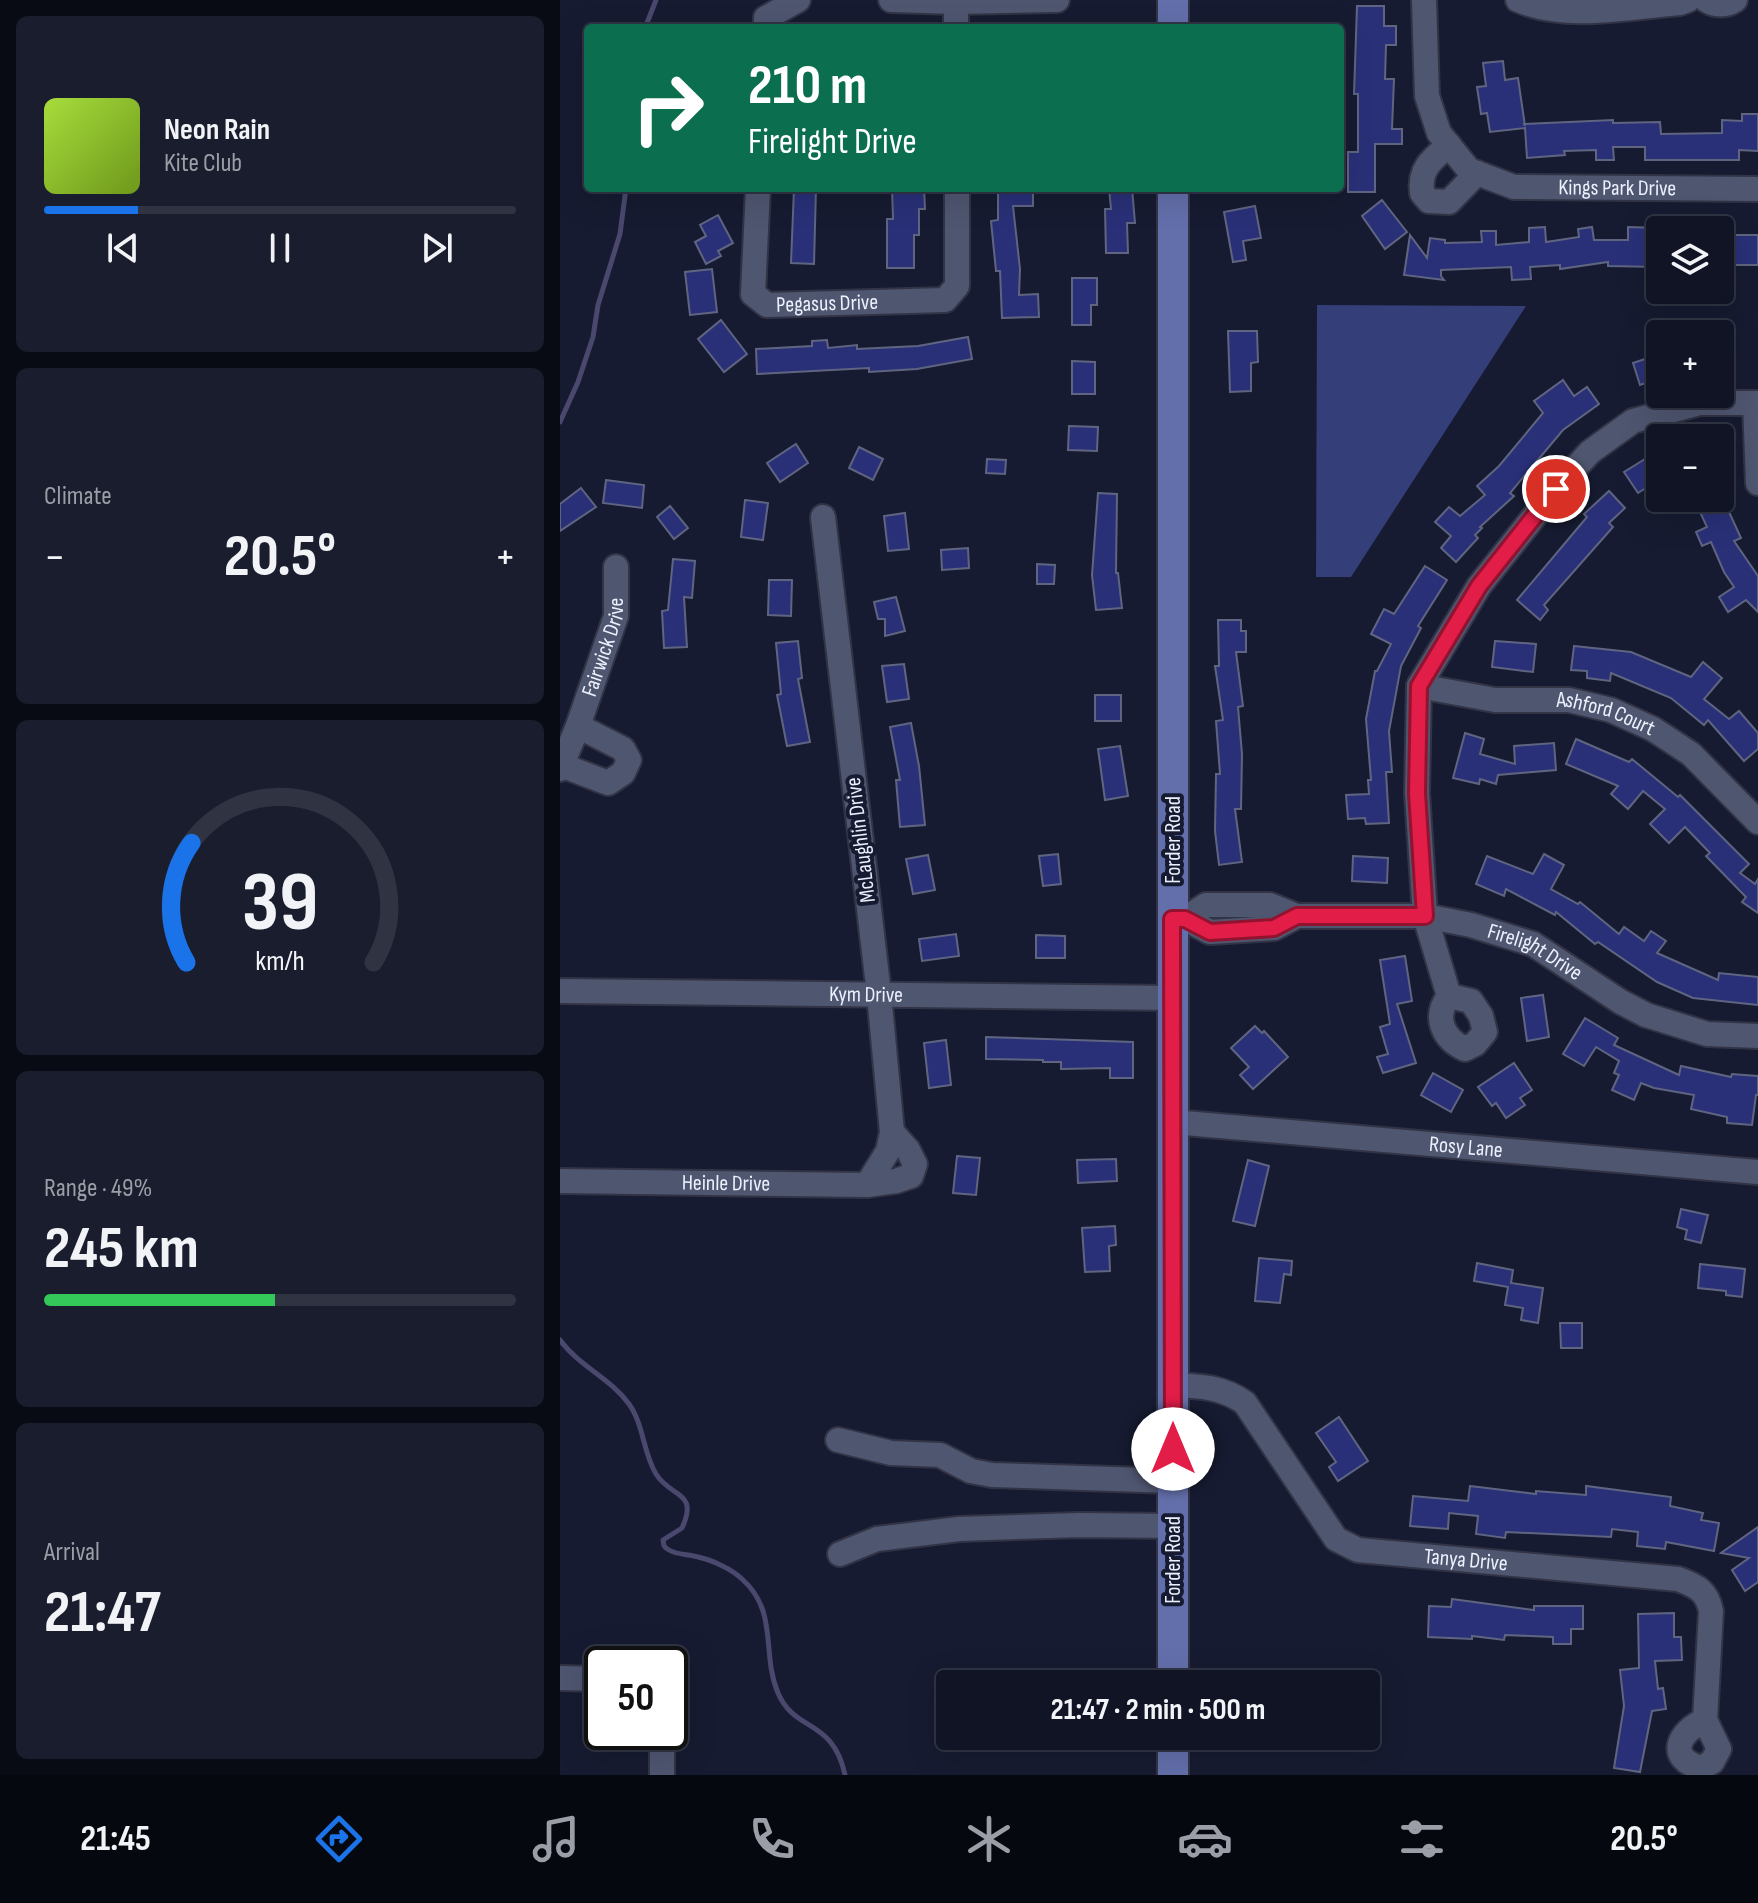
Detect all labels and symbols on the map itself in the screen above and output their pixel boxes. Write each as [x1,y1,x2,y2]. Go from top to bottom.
street label: Kings Park Drive [1558,174,1676,202]
street label: Pegasus Drive [776,288,878,318]
pin [1522,455,1590,523]
street label: Fairwick Drive [576,598,629,700]
street label: Ashford Court [1555,686,1660,742]
street label: McLaughlin Drive [840,776,882,904]
street label: Forder Road [1160,796,1187,884]
street label: Firelight Drive [1484,917,1588,986]
street label: Kym Drive [829,981,903,1008]
street label: Rosy Lane [1428,1130,1504,1164]
street label: Heinle Drive [682,1169,770,1197]
position arrow [1131,1407,1215,1491]
street label: Forder Road [1160,1516,1187,1604]
street label: Tanya Drive [1423,1543,1509,1577]
speed limit sign: 50 [584,1646,688,1750]

